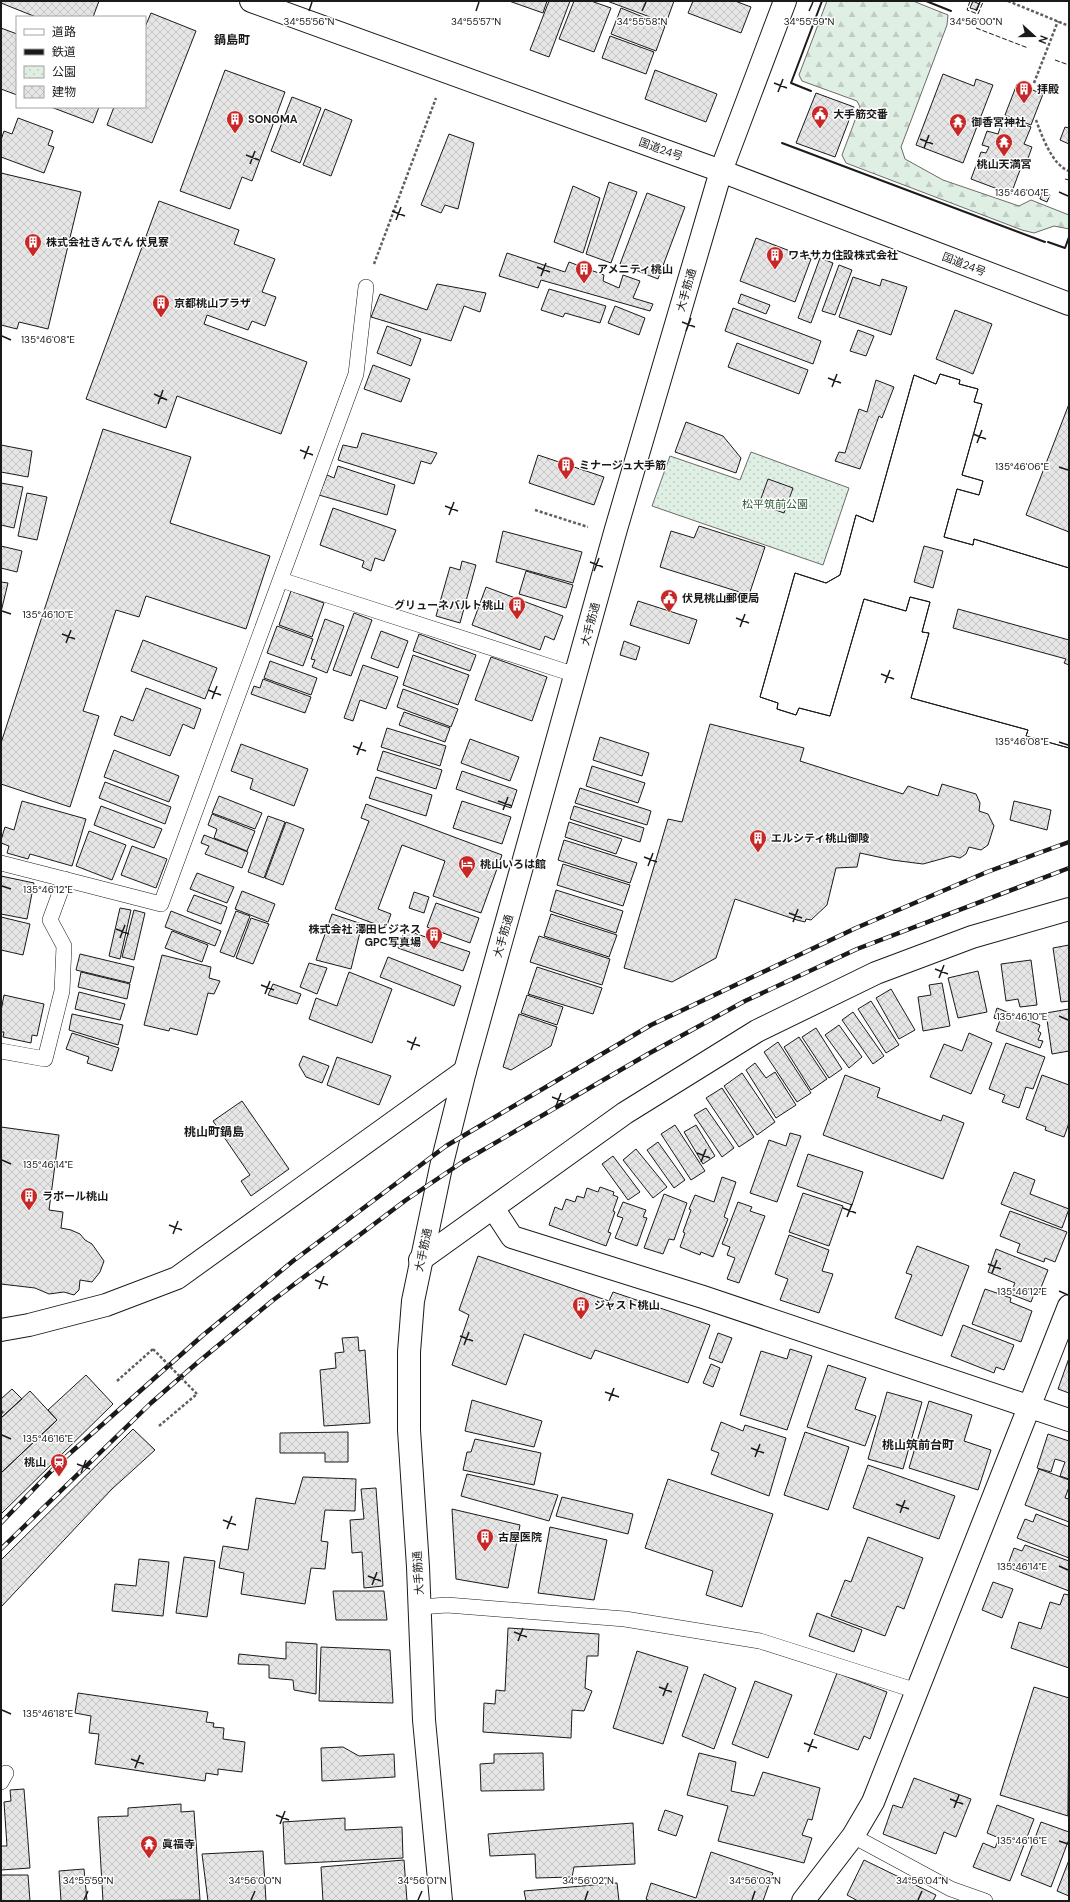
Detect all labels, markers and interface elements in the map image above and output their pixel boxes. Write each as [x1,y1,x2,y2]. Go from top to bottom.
text: 34°55'56"N [284,15,335,28]
text: 34°55'57"N [451,15,501,28]
text: 34°55'58"N [617,15,667,28]
text: 34°55'59"N [784,15,834,28]
text: 34°56'00"N [950,15,1003,28]
legend [16,16,146,108]
north arrow [1014,16,1054,56]
text: 道路 [52,24,76,40]
district label: 鍋島町 [214,32,250,48]
text: N [1035,33,1051,46]
text: 鉄道 [52,44,76,60]
text: 公園 [52,64,76,80]
building icon: 拝殿 [1014,79,1034,104]
place label: 拝殿 [1037,82,1059,96]
text: 建物 [52,84,76,100]
public building icon: 大手筋交番 [810,104,830,129]
place label: 大手筋交番 [833,107,888,121]
building icon: SONOMA [225,109,245,134]
place label: SONOMA [248,112,298,126]
temple icon: 御香宮神社 [948,112,968,137]
place label: 御香宮神社 [971,115,1026,129]
temple icon: 桃山天満宮 [994,132,1014,157]
street label: 国道24号 [637,135,685,163]
place label: 桃山天満宮 [977,157,1032,171]
text: 135°46'04"E [995,186,1049,199]
building icon: 株式会社きんでん 伏見寮 [23,232,43,257]
place label: 株式会社きんでん 伏見寮 [46,235,169,249]
building icon: ワキサカ住設株式会社 [765,245,785,270]
place label: ワキサカ住設株式会社 [788,248,898,262]
street label: 国道24号 [940,249,988,279]
building icon: アメニティ桃山 [574,259,594,284]
place label: アメニティ桃山 [597,262,673,276]
street label: 大手筋通 [673,267,699,313]
building icon: 京都桃山プラザ [151,293,171,318]
place label: 京都桃山プラザ [174,296,251,310]
text: 135°46'08"E [21,333,75,346]
building icon: ミナージュ大手筋 [556,455,576,480]
place label: ミナージュ大手筋 [579,458,666,472]
text: 135°46'06"E [995,460,1049,473]
park label: 松平筑前公園 [742,497,808,511]
public building icon: 伏見桃山郵便局 [659,588,679,613]
place label: 伏見桃山郵便局 [682,591,759,605]
building icon: グリューネバルト桃山 [507,595,527,620]
place label: グリューネバルト桃山 [394,598,504,612]
street label: 大手筋通 [578,601,602,647]
text: 135°46'10"E [22,608,74,621]
text: 135°46'08"E [995,735,1049,748]
building icon: エルシティ桃山御陵 [748,828,768,853]
place label: エルシティ桃山御陵 [771,831,869,845]
hotel icon: 桃山いろは館 [457,854,477,879]
place label: 桃山いろは館 [480,857,546,871]
text: 135°46'12"E [23,883,73,896]
street label: 大手筋通 [490,913,516,959]
place label: 株式会社 澤田ビジネス GPC写真場 [308,922,421,949]
building icon: 株式会社 澤田ビジネス GPC写真場 [424,925,444,950]
text: 135°46'10"E [996,1010,1048,1023]
district label: 桃山町鍋島 [184,1124,244,1140]
text: 135°46'14"E [23,1158,73,1171]
building icon: ラポール桃山 [19,1186,39,1211]
place label: ラポール桃山 [42,1189,108,1203]
street label: 大手筋通 [412,1227,434,1273]
text: 135°46'12"E [997,1285,1047,1298]
building icon: ジャスト桃山 [571,1295,591,1320]
place label: ジャスト桃山 [594,1298,659,1312]
text: 135°46'16"E [23,1432,74,1445]
district label: 桃山筑前台町 [882,1437,954,1453]
station icon: 桃山 [49,1452,69,1477]
place label: 桃山 [24,1455,46,1469]
building icon: 古屋医院 [475,1527,495,1552]
place label: 古屋医院 [498,1530,542,1544]
street label: 大手筋通 [410,1551,426,1595]
text: 135°46'14"E [997,1560,1047,1573]
text: 135°46'18"E [23,1707,73,1720]
temple icon: 眞福寺 [139,1834,159,1859]
text: 135°46'16"E [997,1834,1048,1847]
place label: 眞福寺 [162,1837,195,1851]
text: 34°55'59"N [63,1874,113,1887]
text: 34°56'00"N [229,1874,282,1887]
text: 34°56'01"N [397,1874,447,1887]
text: 34°56'02"N [562,1874,614,1887]
text: 34°56'03"N [729,1874,781,1887]
text: 34°56'04"N [896,1874,948,1887]

